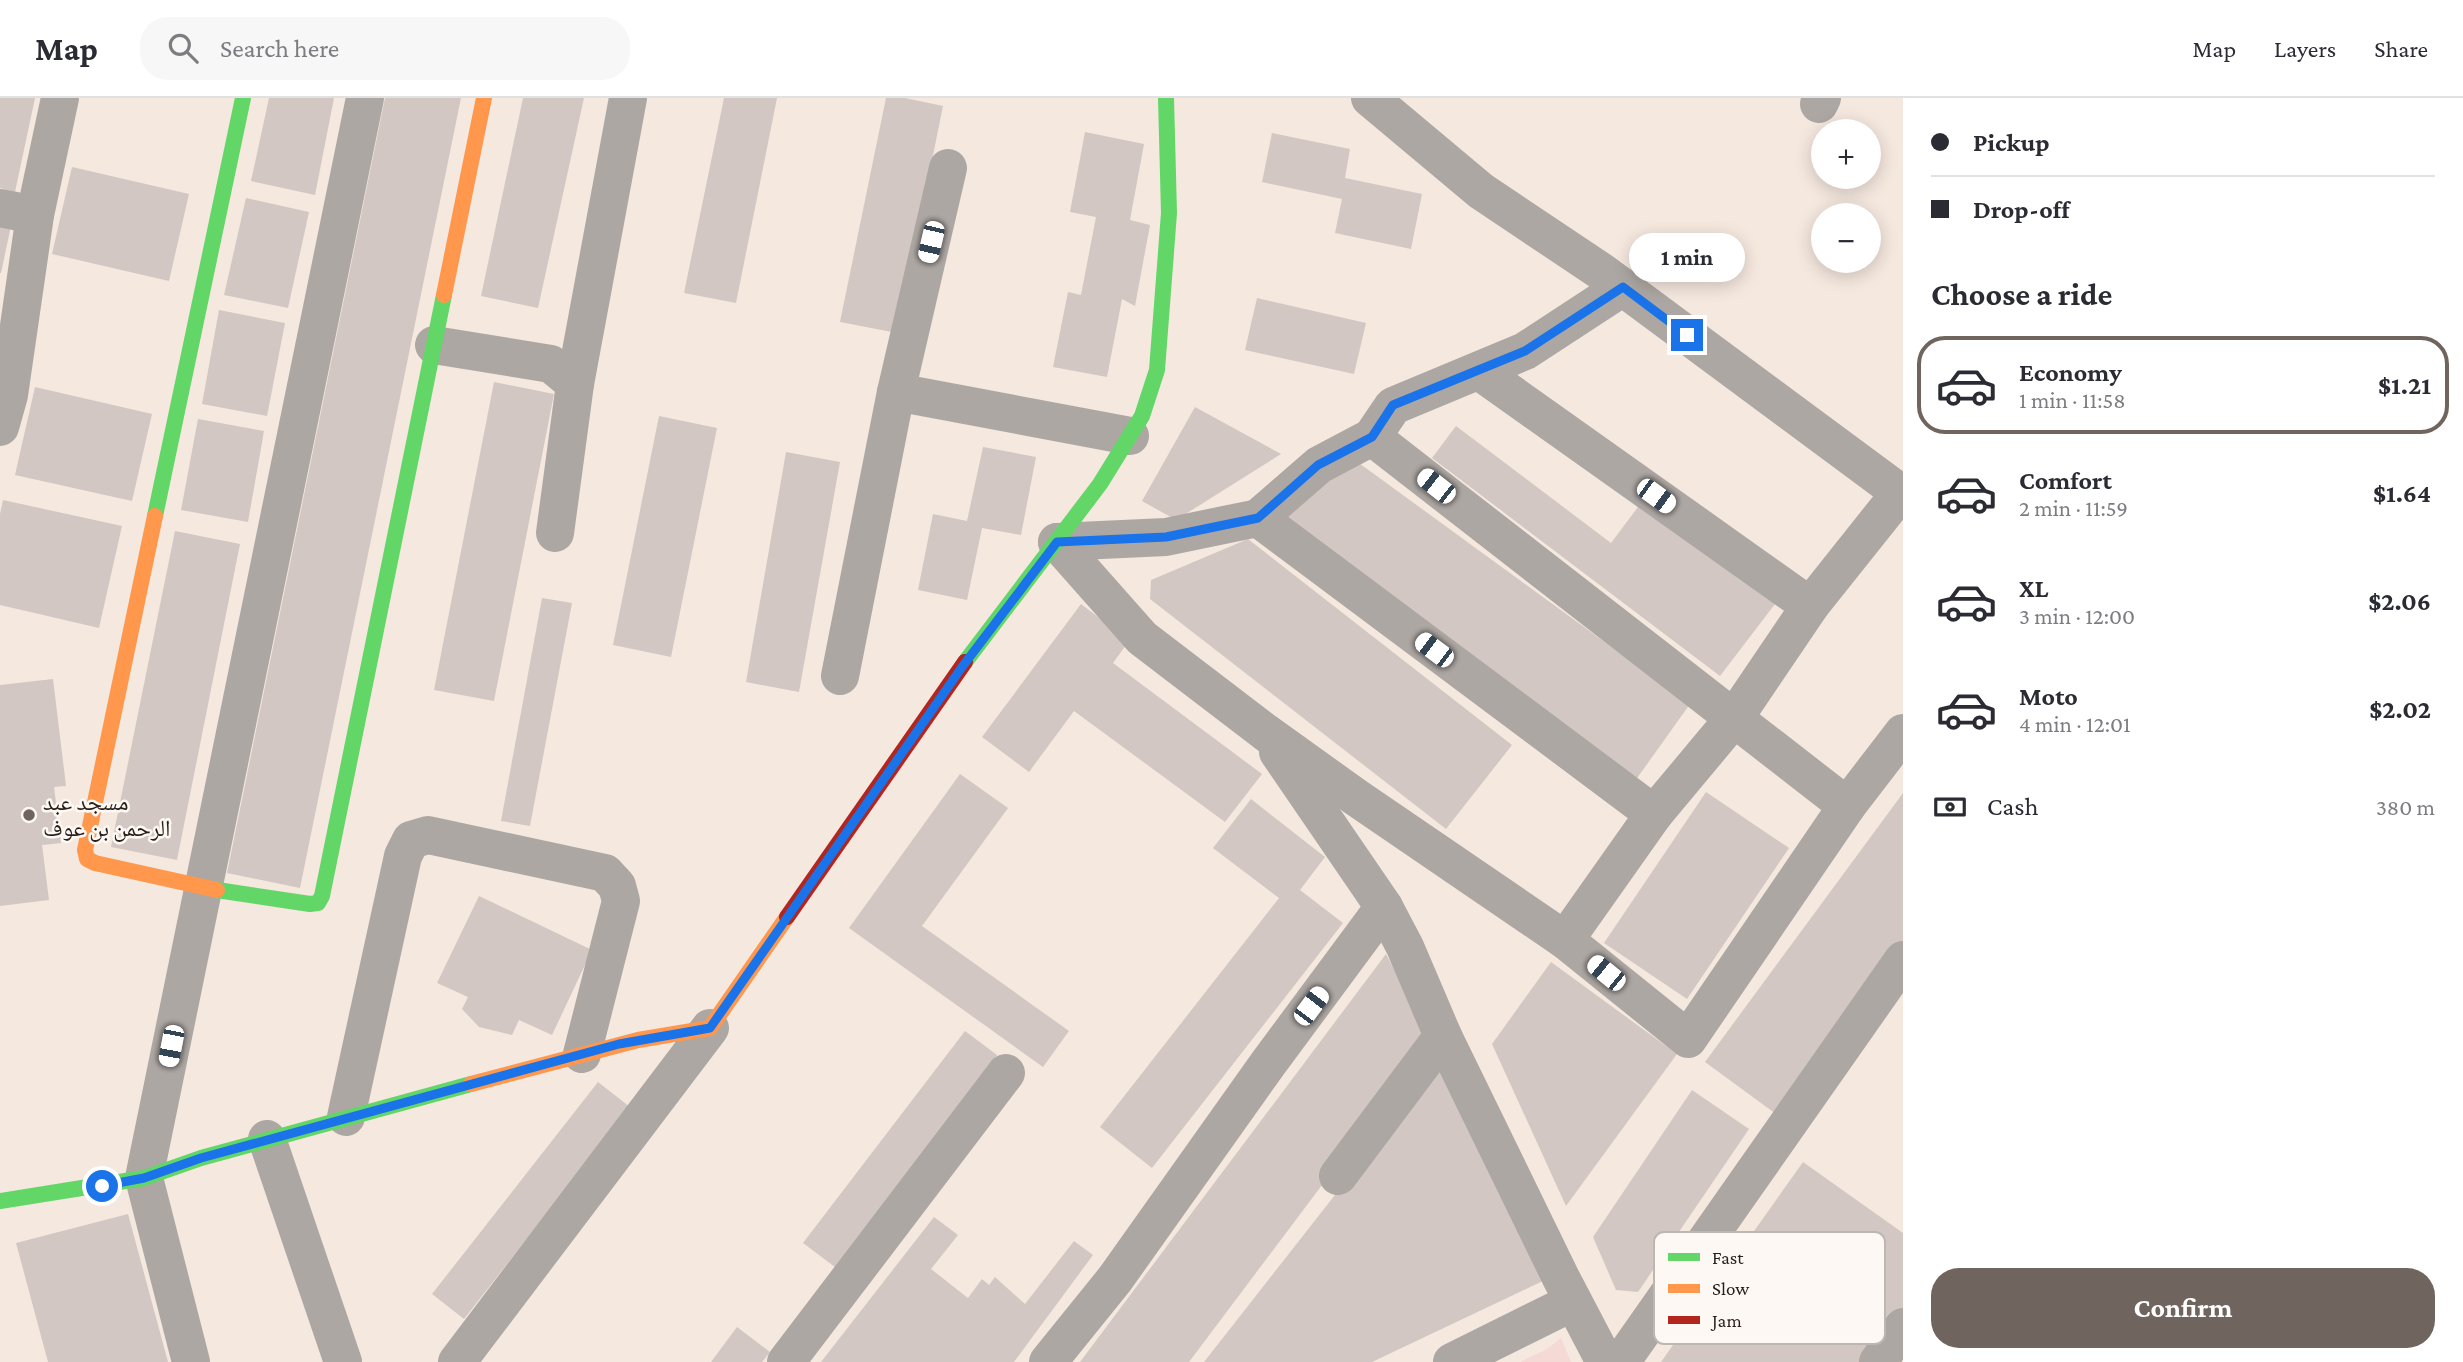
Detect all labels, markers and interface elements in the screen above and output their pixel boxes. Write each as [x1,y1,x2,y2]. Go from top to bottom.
search box [140,17,630,80]
icon: search [164,29,202,67]
text: Map [35,30,98,67]
text: Search here [220,34,339,63]
text: Map [2192,35,2236,62]
text: Layers [2274,35,2336,62]
text: Share [2374,35,2428,62]
map controls [1811,119,1881,273]
button: + [1811,119,1881,189]
text: Pickup [1973,128,2050,157]
text: Drop-off [1973,195,2070,224]
button: − [1811,203,1881,273]
car [917,219,946,265]
callout: 1 min [1629,233,1745,282]
text: 1 min [1661,244,1713,270]
text: Choose a ride [1931,276,2112,312]
route end [1671,319,1703,351]
icon: car [1935,354,1998,417]
text: Economy [2019,358,2122,387]
text: $1.21 [2378,371,2431,400]
text: 1 min · 11:58 [2019,387,2126,413]
icon: car [1935,462,1998,525]
car [1413,465,1460,507]
text: Comfort [2019,466,2112,495]
car [1633,475,1680,517]
text: $1.64 [2373,479,2431,508]
text: 2 min · 11:59 [2019,495,2128,521]
icon: car [1935,570,1998,633]
text: XL [2019,574,2048,603]
text: $2.06 [2368,587,2431,616]
text: 3 min · 12:00 [2019,603,2135,629]
car [1411,629,1458,671]
icon: car [1935,678,1998,741]
text: Moto [2019,682,2078,711]
text: $2.02 [2369,695,2431,724]
text: 4 min · 12:01 [2019,711,2131,737]
icon: cash [1931,788,1969,826]
place label: مسجد عبد الرحمن بن عوف [43,789,171,842]
text: Cash [1987,792,2038,821]
text: 380 m [2376,794,2435,820]
marker: مسجد عبد الرحمن بن عوف [21,807,37,823]
car [1584,952,1629,994]
car [1290,983,1333,1029]
car [157,1023,186,1069]
route start [86,1170,118,1202]
legend [1654,1232,1885,1344]
text: Fast [1712,1247,1744,1268]
button: Confirm [1931,1268,2435,1348]
text: Slow [1712,1278,1749,1299]
text: Jam [1710,1310,1742,1331]

